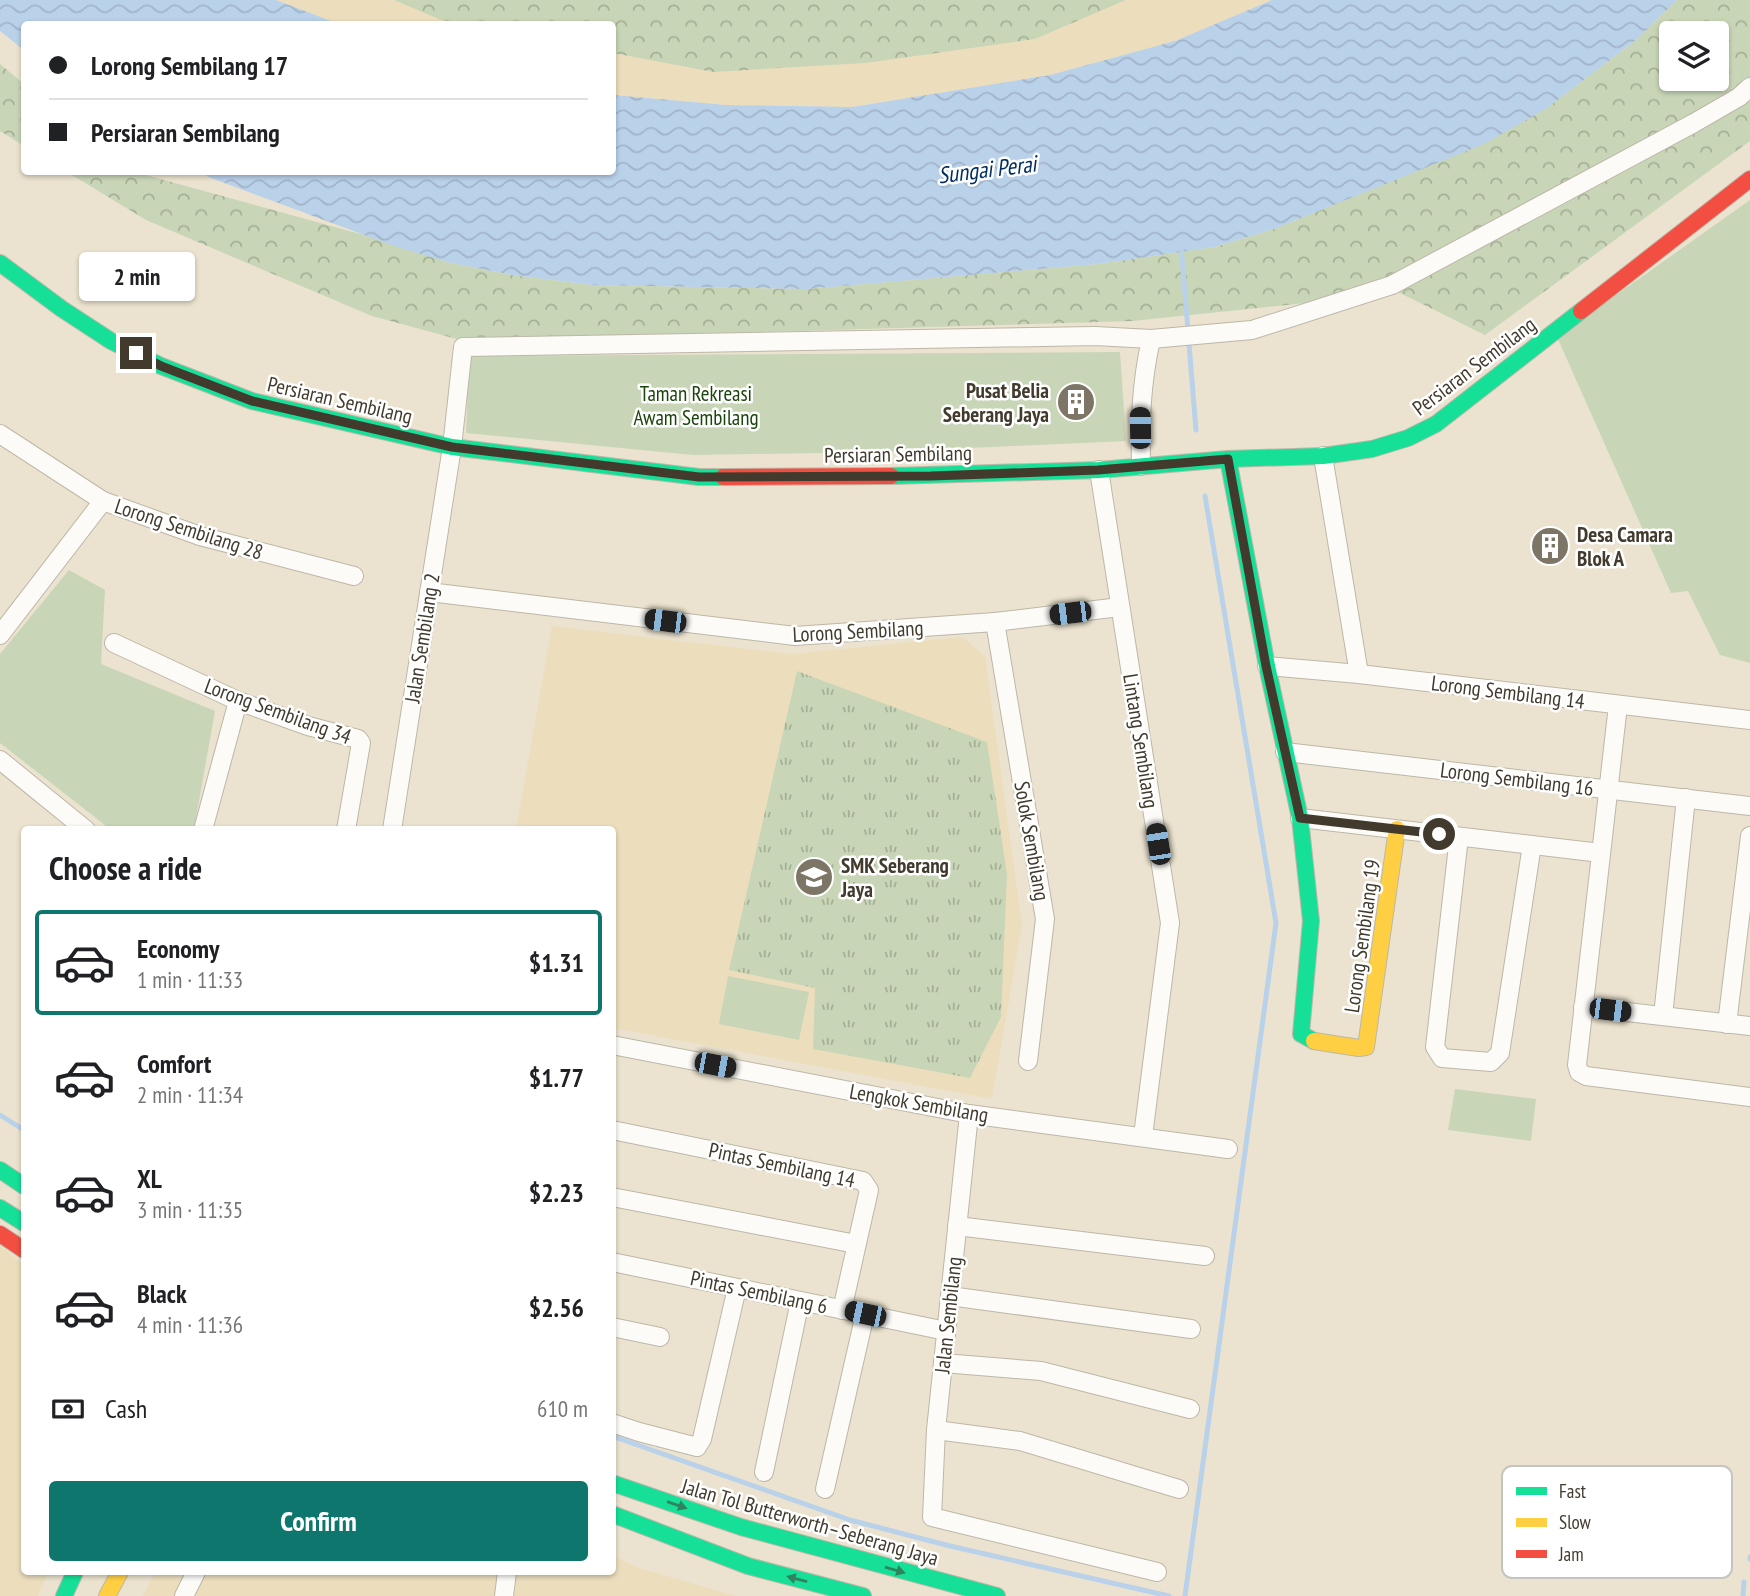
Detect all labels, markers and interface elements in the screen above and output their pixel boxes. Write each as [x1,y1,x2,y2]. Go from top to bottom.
map controls [1659,21,1729,91]
button: layers [1659,21,1729,91]
text: Lorong Sembilang 17 [91,49,288,82]
text: Persiaran Sembilang [91,116,280,149]
water label: Sungai Perai [936,148,1041,189]
callout: 2 min [78,252,194,300]
text: 2 min [114,262,160,291]
street label: Persiaran Sembilang [1407,311,1541,421]
route end [120,337,152,369]
street label: Persiaran Sembilang [265,370,415,430]
place label: Pusat Belia Seberang Jaya [943,377,1049,428]
park label: Taman Rekreasi Awam Sembilang [633,380,759,431]
building icon: Pusat Belia Seberang Jaya [1055,381,1097,423]
car [1130,407,1151,449]
street label: Persiaran Sembilang [824,439,972,469]
street label: Lorong Sembilang 28 [111,492,267,566]
place label: Desa Camara Blok A [1577,521,1673,572]
building icon: Desa Camara Blok A [1529,525,1571,567]
street label: Jalan Sembilang 2 [398,571,446,706]
car [1048,600,1093,626]
car [643,608,688,634]
street label: Lorong Sembilang [792,614,924,648]
street label: Lorong Sembilang 14 [1430,669,1587,715]
street label: Lorong Sembilang 34 [201,672,356,750]
street label: Lintang Sembilang [1117,672,1165,810]
street label: Lorong Sembilang 16 [1439,756,1595,802]
street label: Solok Sembilang [1008,779,1056,903]
route start [1423,818,1455,850]
car [1145,822,1172,866]
text: Choose a ride [49,847,202,889]
place label: SMK Seberang Jaya [840,852,949,903]
school or university icon: SMK Seberang Jaya [793,856,835,898]
street label: Lorong Sembilang 19 [1338,858,1386,1014]
icon: car [53,931,116,994]
text: Economy [137,932,219,965]
text: $1.31 [529,946,584,979]
text: 1 min · 11:33 [137,965,243,994]
car [1588,997,1633,1023]
icon: car [53,1046,116,1109]
text: Comfort [137,1047,211,1080]
car [693,1051,738,1079]
text: $1.77 [529,1061,584,1094]
street label: Lengkok Sembilang [847,1078,991,1128]
text: 2 min · 11:34 [137,1080,243,1109]
street label: Pintas Sembilang 14 [706,1136,858,1194]
icon: car [53,1161,116,1224]
text: XL [137,1162,162,1195]
text: $2.23 [529,1176,584,1209]
text: 3 min · 11:35 [137,1195,243,1224]
street label: Jalan Sembilang [928,1255,968,1376]
street label: Pintas Sembilang 6 [688,1264,830,1320]
icon: car [53,1276,116,1339]
text: Black [137,1277,187,1310]
text: $2.56 [529,1291,584,1324]
car [843,1299,888,1329]
text: 4 min · 11:36 [137,1310,243,1339]
icon: cash [49,1390,87,1428]
text: Cash [105,1392,147,1425]
text: 610 m [537,1394,588,1423]
legend [1502,1466,1732,1578]
street label: Jalan Tol Butterworth–Seberang Jaya [677,1472,942,1572]
text: Fast [1559,1479,1587,1503]
button: Confirm [49,1481,588,1561]
one-way arrow [667,1500,688,1511]
text: Slow [1559,1510,1592,1534]
text: Jam [1558,1542,1584,1566]
one-way arrow [885,1566,906,1576]
one-way arrow [786,1573,808,1584]

